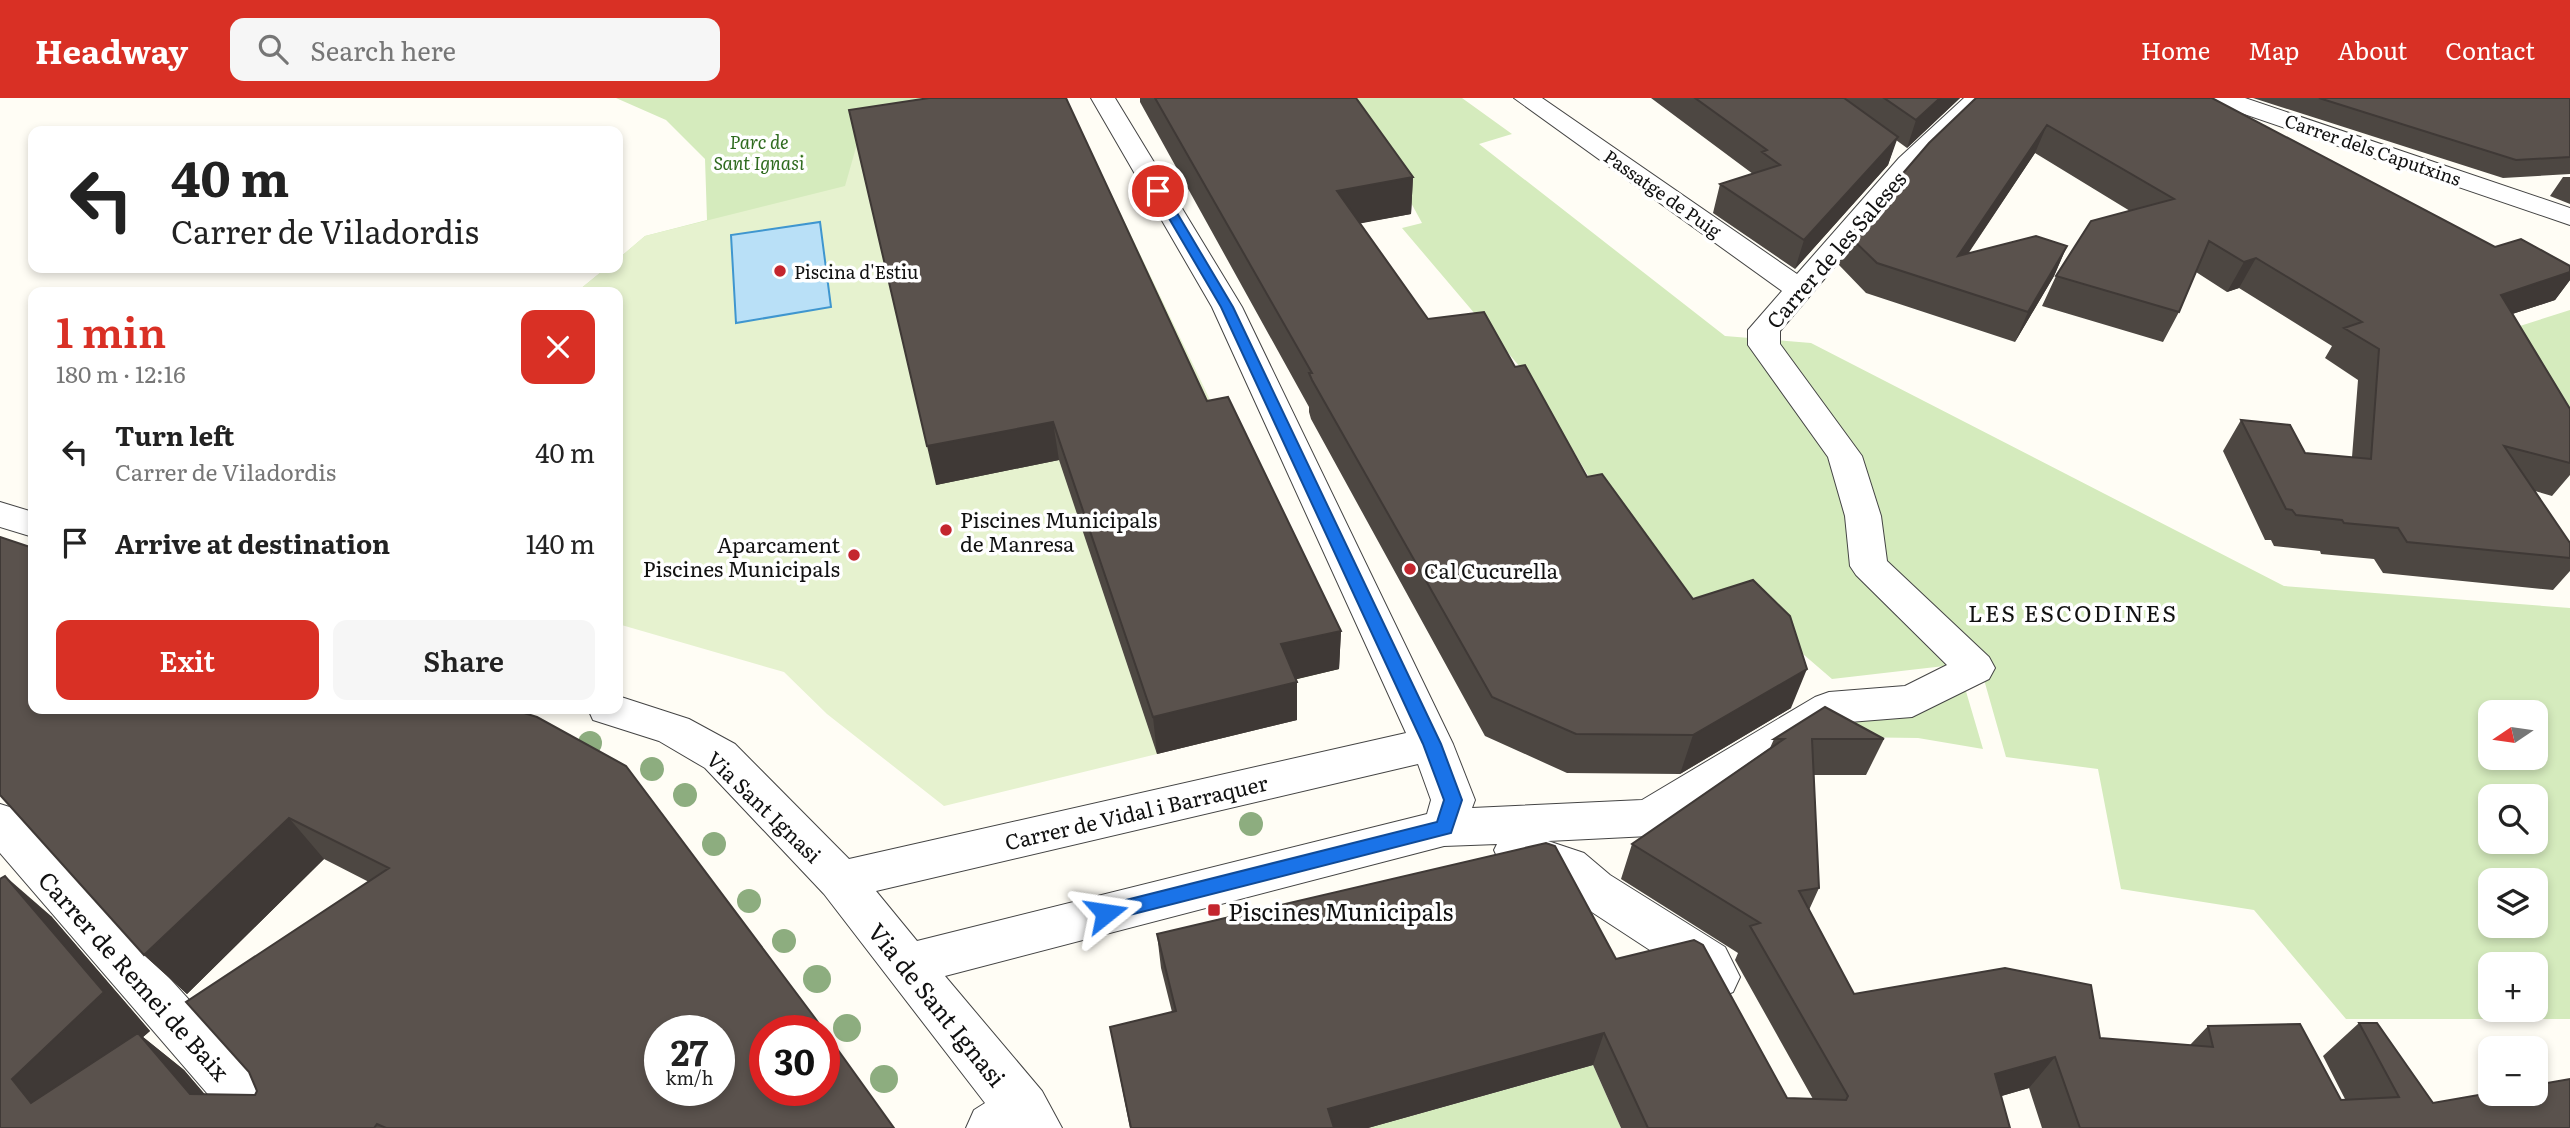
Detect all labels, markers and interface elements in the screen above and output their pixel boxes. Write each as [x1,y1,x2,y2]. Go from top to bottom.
search box [230,18,720,81]
text: Headway [35,25,188,74]
icon: search [254,30,292,68]
text: Search here [310,30,456,69]
text: Home [2141,32,2210,67]
text: Map [2248,32,2299,67]
text: About [2337,32,2407,67]
text: Contact [2445,32,2535,67]
street label: Carrer dels Caputxins [2281,106,2465,192]
park label: Parc de Sant Ignasi [714,128,805,176]
text: 40 m [171,139,289,212]
street label: Passatge de Puig [1599,142,1728,244]
icon: left [56,154,147,245]
pin [1128,161,1188,221]
street label: Carrer de les Saleses [1758,164,1912,334]
icon: arrive [1139,172,1177,210]
text: Carrer de Viladordis [171,206,479,254]
place label: Piscina d'Estiu [794,258,919,285]
marker: Piscina d'Estiu [772,263,788,279]
text: 1 min [56,299,166,361]
button: close [521,310,595,384]
text: 180 m · 12:16 [56,356,186,390]
text: Turn left [115,415,234,454]
text: 40 m [535,432,595,471]
icon: left [56,433,94,471]
text: Carrer de Viladordis [115,454,336,488]
place label: Piscines Municipals de Manresa [960,503,1157,558]
marker: Piscines Municipals de Manresa [938,522,954,538]
text: Arrive at destination [115,523,390,562]
text: 140 m [526,523,595,562]
icon: arrive [56,524,94,562]
place label: Aparcament Piscines Municipals [643,528,841,583]
marker: Aparcament Piscines Municipals [846,547,862,563]
place label: Cal Cucurella [1424,554,1559,585]
marker: Cal Cucurella [1402,561,1418,577]
district label: LES ESCODINES [1968,595,2178,629]
button: Exit [56,620,319,700]
button: Share [333,620,595,700]
north arrow [2478,700,2548,770]
map controls [2478,700,2548,1106]
street label: Via Sant Ignasi [701,743,829,869]
street label: Carrer de Vidal i Barraquer [1001,766,1271,856]
button: search [2478,784,2548,854]
street label: Carrer de Remei de Baix [31,863,239,1088]
button: layers [2478,868,2548,938]
position arrow [1069,876,1143,950]
place label: Piscines Municipals [1228,893,1453,928]
marker: Piscines Municipals [1206,902,1222,918]
street label: Via de Sant Ignasi [861,915,1015,1093]
button: + [2478,952,2548,1022]
speed limit sign: 30 [749,1015,840,1106]
text: 27 [671,1025,708,1077]
button: − [2478,1036,2548,1106]
text: km/h [666,1064,713,1091]

